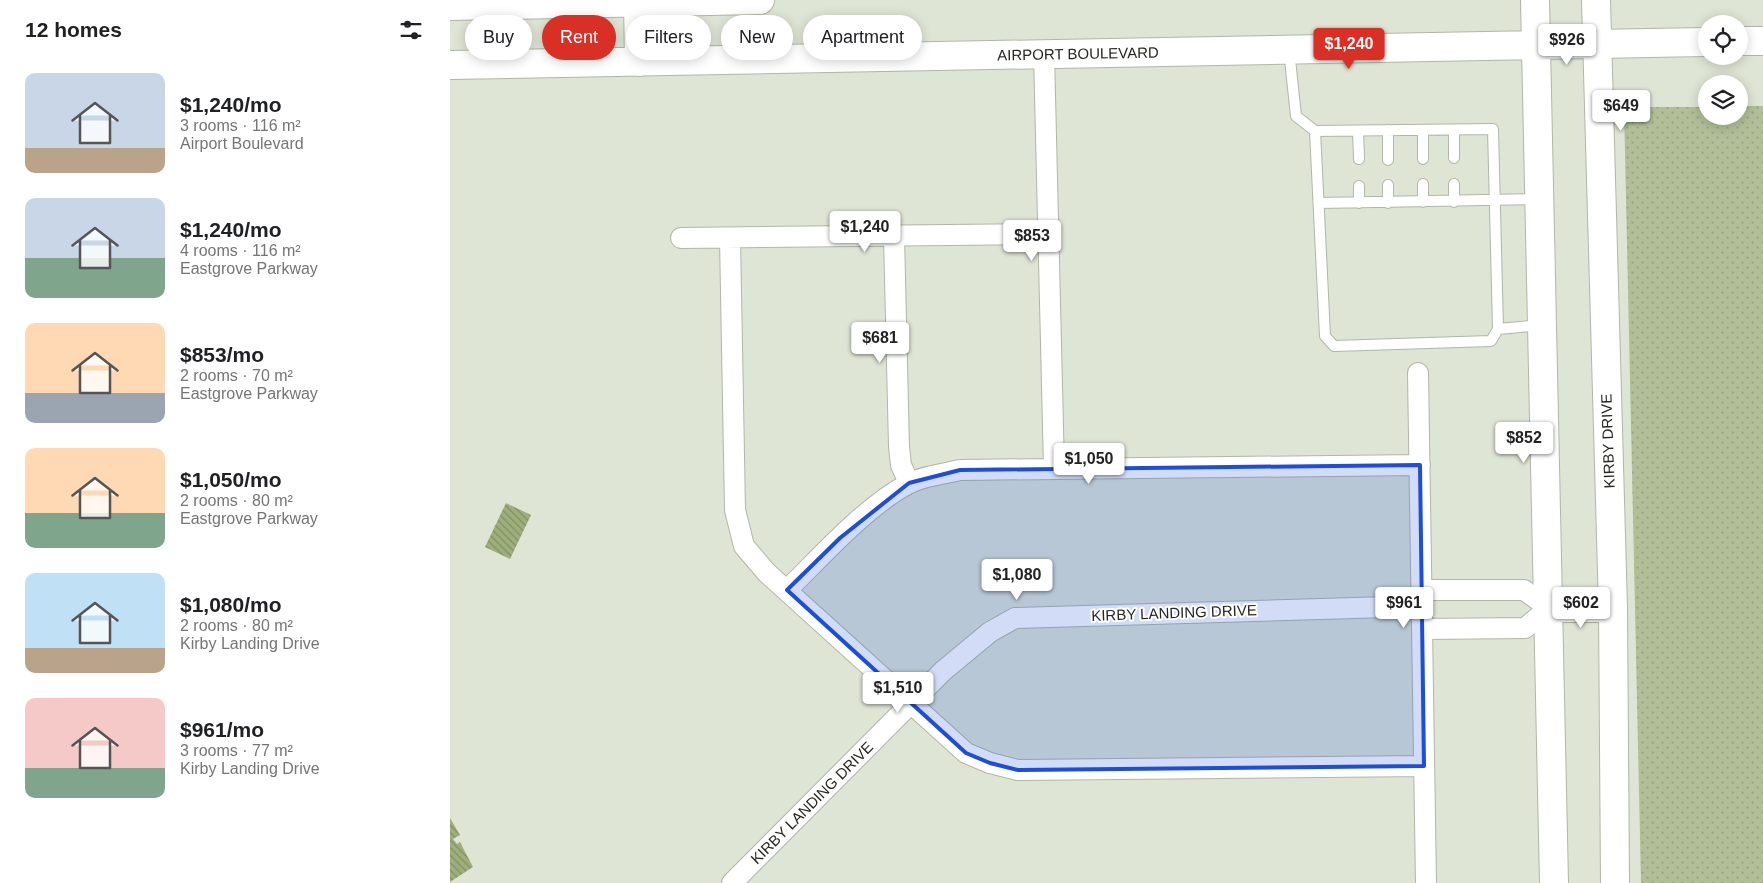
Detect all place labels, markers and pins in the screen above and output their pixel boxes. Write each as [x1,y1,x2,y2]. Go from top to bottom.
pin: $926 [1537,23,1597,66]
pin: $1,240 [1308,28,1390,70]
pin: $649 [1591,90,1651,132]
pin: $1,240 [824,210,906,253]
pin: $853 [1002,220,1062,262]
pin: $681 [850,322,910,364]
pin: $852 [1494,422,1554,464]
pin: $1,050 [1048,442,1130,485]
pin: $1,080 [976,558,1058,601]
pin: $961 [1374,586,1434,629]
pin: $602 [1551,586,1611,629]
pin: $1,510 [857,672,939,714]

